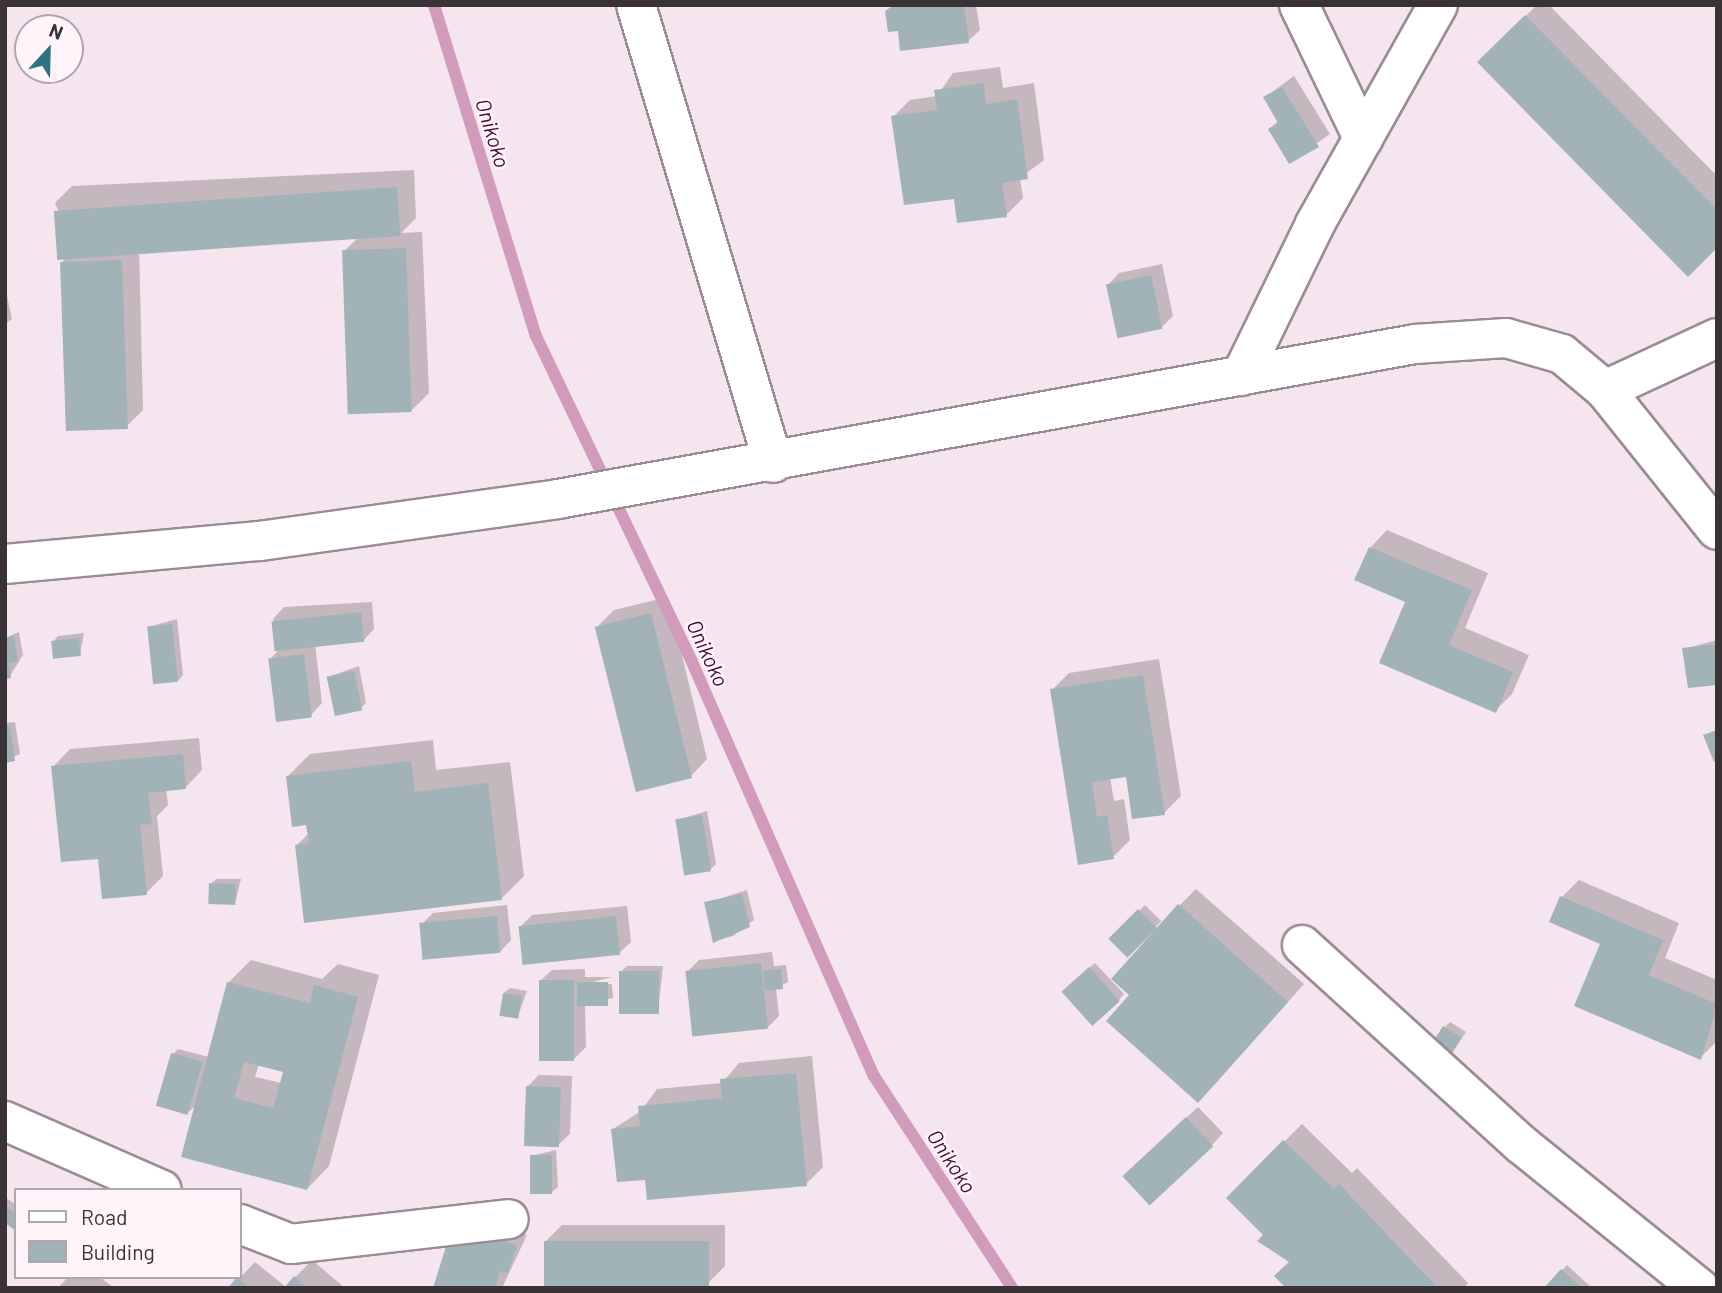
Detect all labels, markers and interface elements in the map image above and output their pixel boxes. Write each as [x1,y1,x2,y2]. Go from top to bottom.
north arrow [14,14,84,84]
text: N [46,18,66,44]
water label: Onikoko [471,96,515,170]
water label: Onikoko [682,616,734,690]
water label: Onikoko [922,1124,982,1198]
legend [14,1188,242,1279]
text: Road [81,1204,127,1229]
text: Building [81,1239,155,1264]

